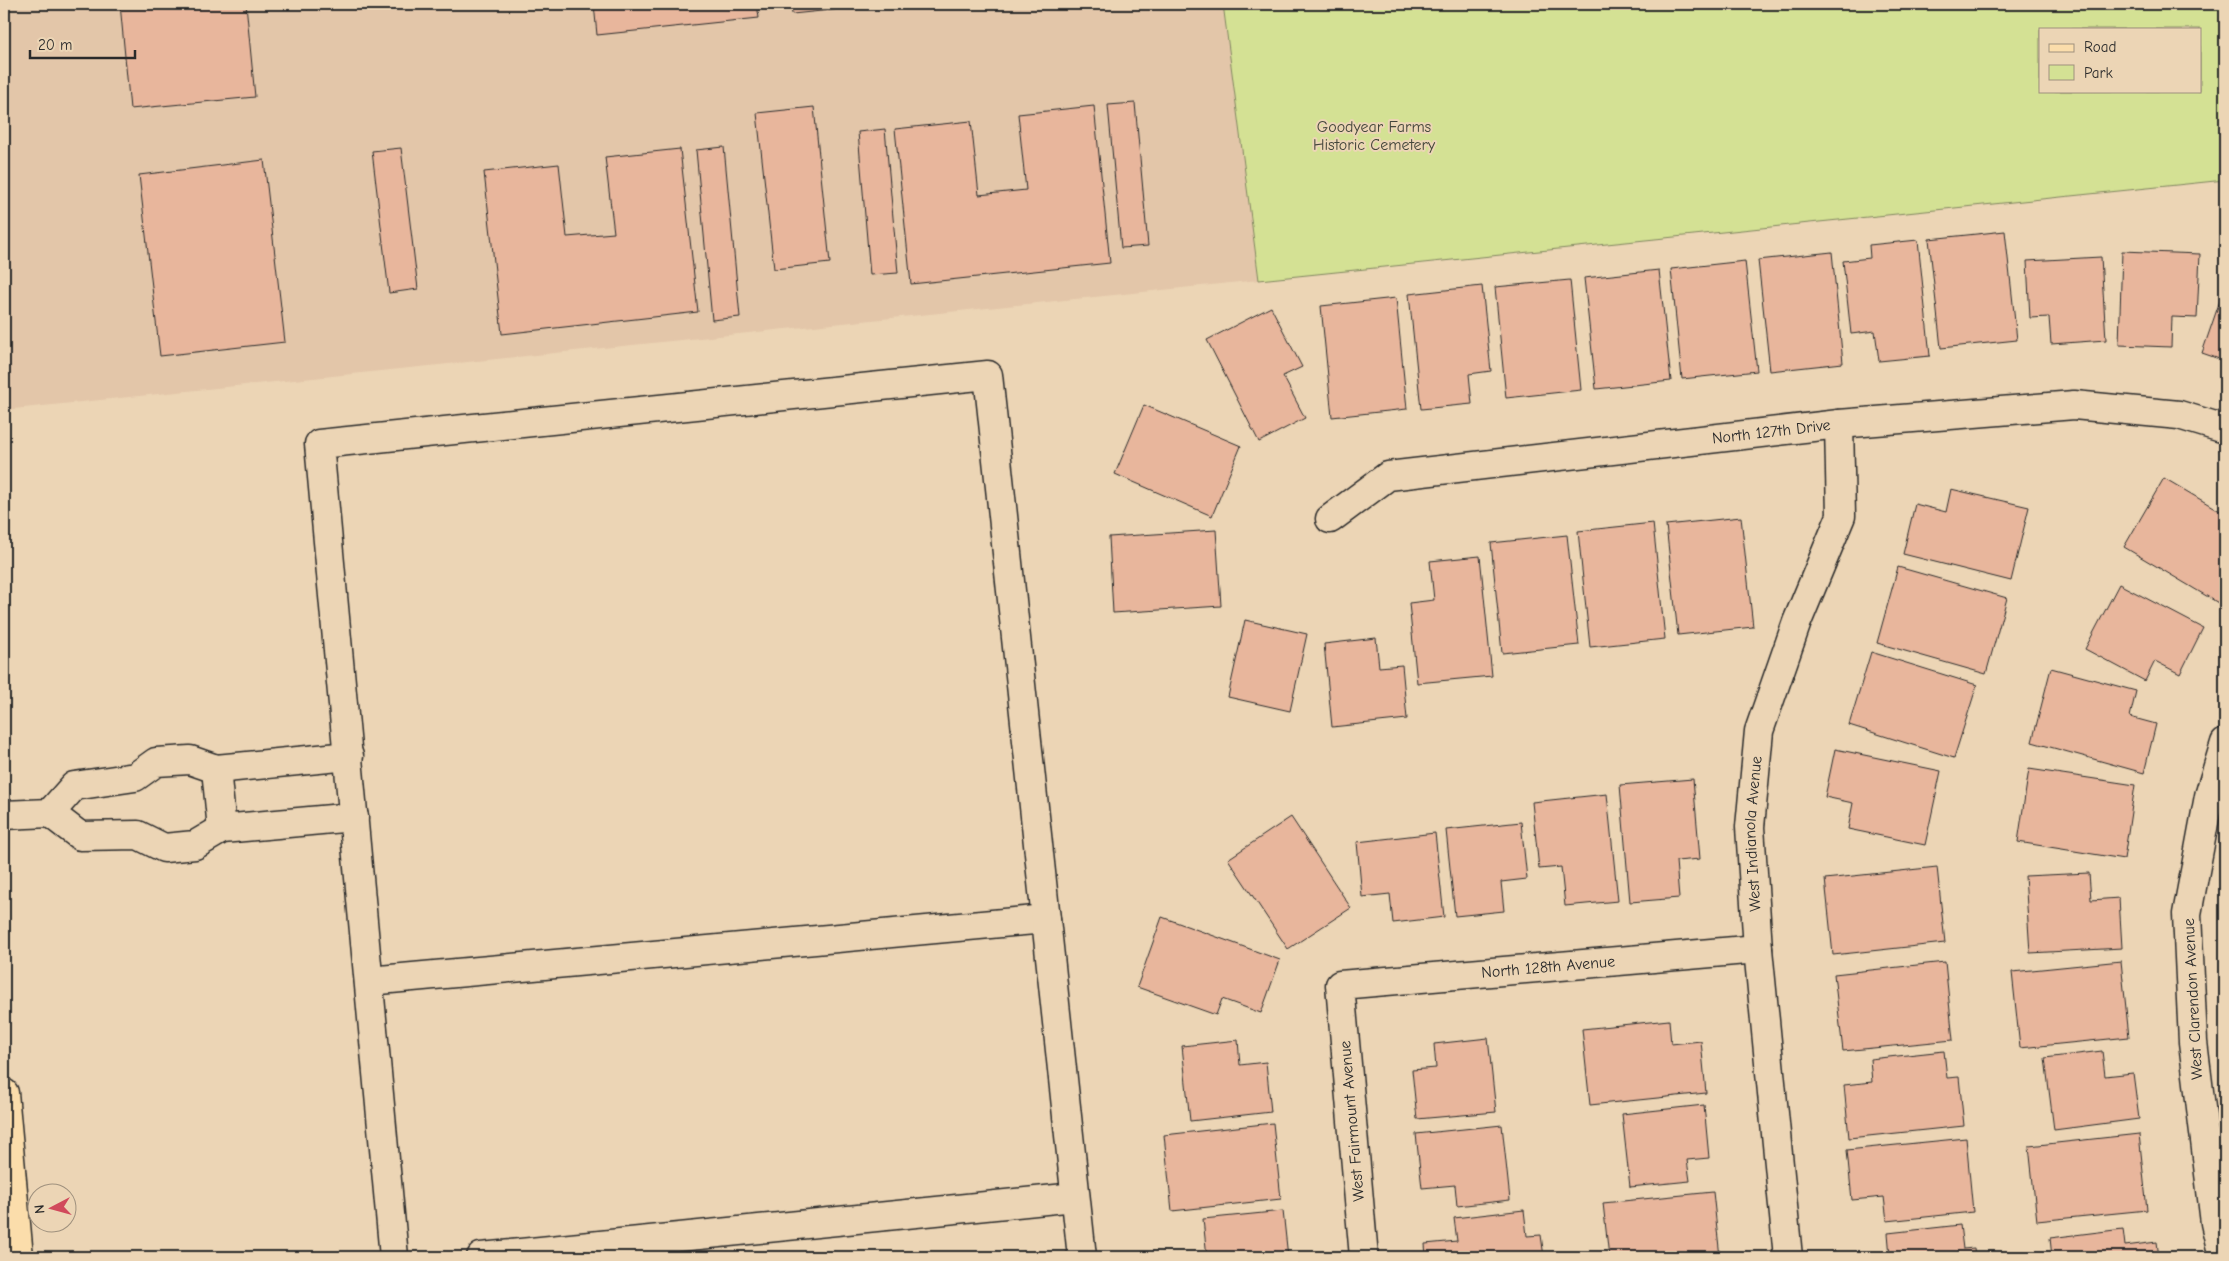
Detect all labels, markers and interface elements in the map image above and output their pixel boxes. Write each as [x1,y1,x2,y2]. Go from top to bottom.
scale bar [30,28,135,60]
legend [2039,28,2202,92]
text: 20 m [38,36,72,54]
text: Road [2084,38,2116,56]
text: Park [2084,64,2113,82]
park label: Goodyear Farms Historic Cemetery [1313,118,1436,154]
street label: North 127th Drive [1711,416,1831,448]
street label: West Indianola Avenue [1741,755,1766,912]
street label: West Clarendon Avenue [2180,918,2206,1080]
street label: North 128th Avenue [1481,952,1616,982]
street label: West Fairmount Avenue [1336,1040,1368,1202]
north arrow [28,1184,78,1234]
text: N [31,1204,48,1215]

